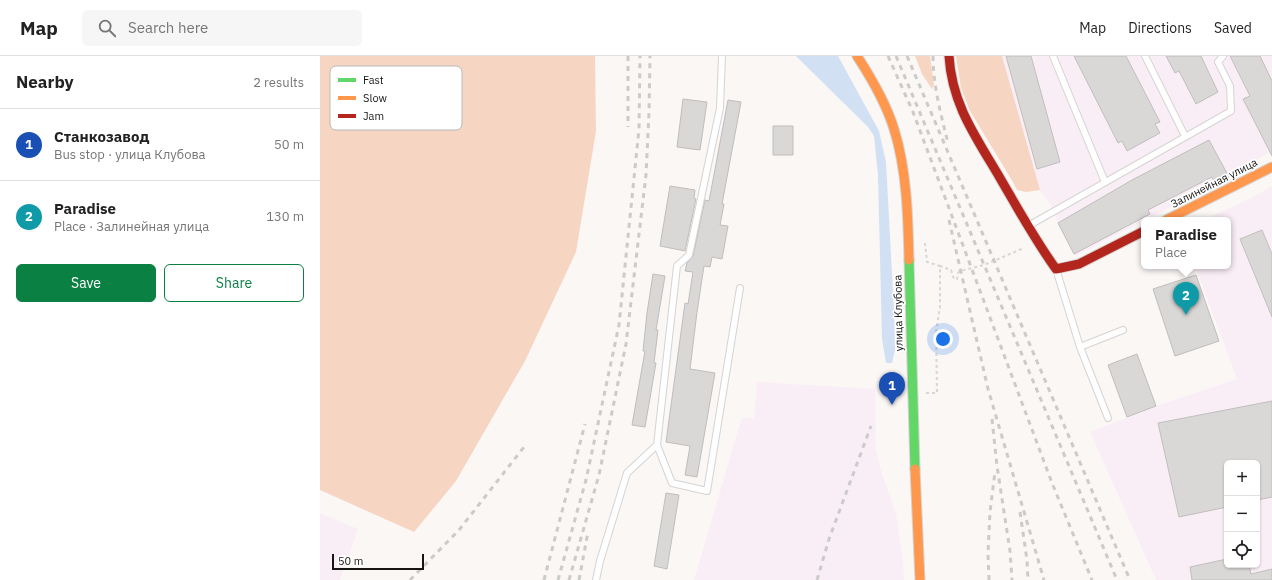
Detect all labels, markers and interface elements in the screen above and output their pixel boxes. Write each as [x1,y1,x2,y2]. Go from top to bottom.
search box [82,10,362,46]
text: Map [20,16,58,40]
icon: search [96,17,118,39]
text: Search here [128,18,208,37]
text: Map [1079,19,1106,37]
text: Directions [1128,19,1192,37]
text: Saved [1214,19,1252,37]
legend [330,66,462,130]
text: Nearby [16,71,74,93]
text: Fast [363,73,384,87]
text: 2 results [253,74,304,91]
text: Slow [363,91,387,105]
text: Jam [363,109,384,123]
text: Станкозавод [54,127,149,146]
text: 1 [25,136,33,153]
text: 50 m [274,136,304,153]
text: Bus stop · улица Клубова [54,146,206,163]
street label: Залинейная улица [1168,155,1260,211]
text: Paradise [54,199,116,218]
text: 2 [25,208,33,225]
text: 130 m [266,208,304,225]
popup [1141,217,1231,269]
text: Place · Залинейная улица [54,218,209,235]
text: Paradise [1155,225,1217,244]
text: Place [1155,244,1187,261]
button: Save [16,264,156,302]
button: Share [164,264,304,302]
street label: улица Клубова [890,275,906,351]
pin: 2 [1173,282,1199,315]
your location [933,329,953,349]
pin: 1 [879,372,905,405]
map controls [1224,460,1260,568]
button: + [1224,460,1260,496]
button: − [1224,496,1260,532]
button: locate [1224,532,1260,568]
scale bar [332,552,424,571]
text: 50 m [338,554,363,568]

